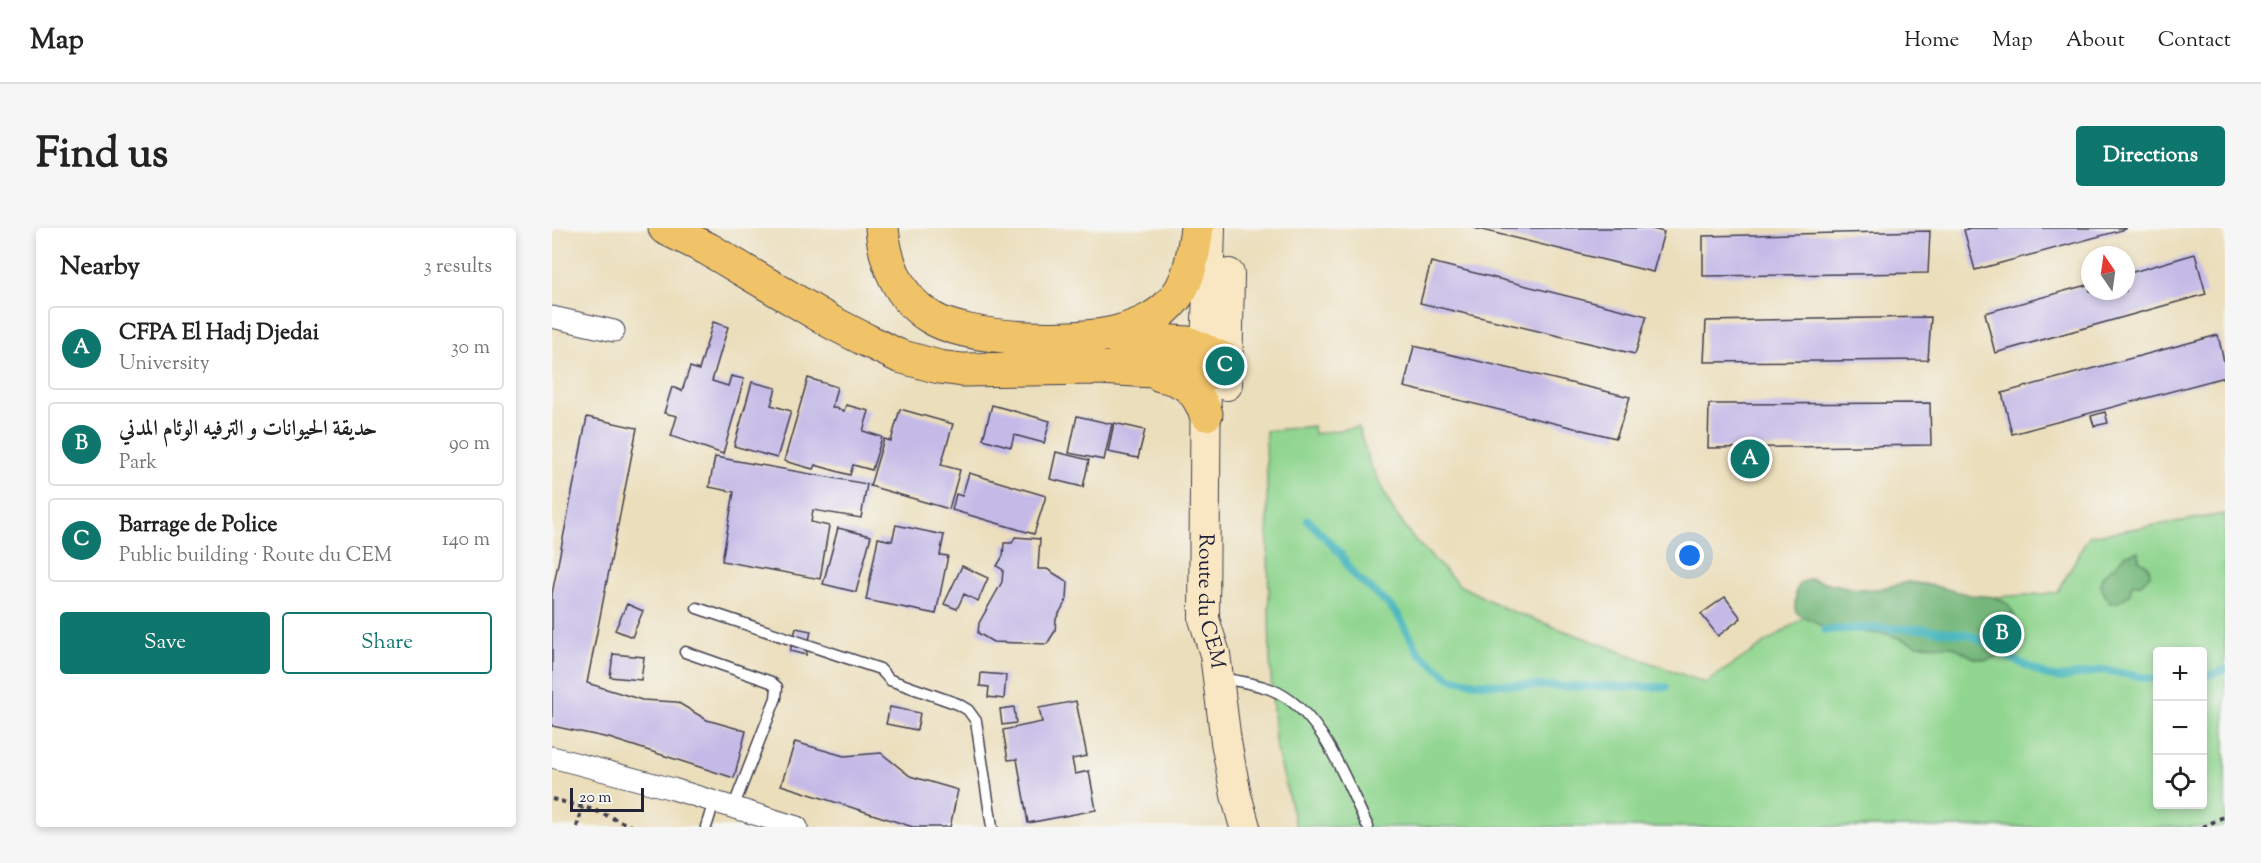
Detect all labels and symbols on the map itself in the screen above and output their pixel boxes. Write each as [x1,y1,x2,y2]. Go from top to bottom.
north arrow [2081,246,2135,300]
pin: C [1206,344,1244,388]
pin: A [1730,436,1770,482]
street label: Route du CEM [1189,533,1232,670]
your location [1675,541,1704,570]
pin: B [1982,612,2022,656]
scale bar [570,785,644,812]

